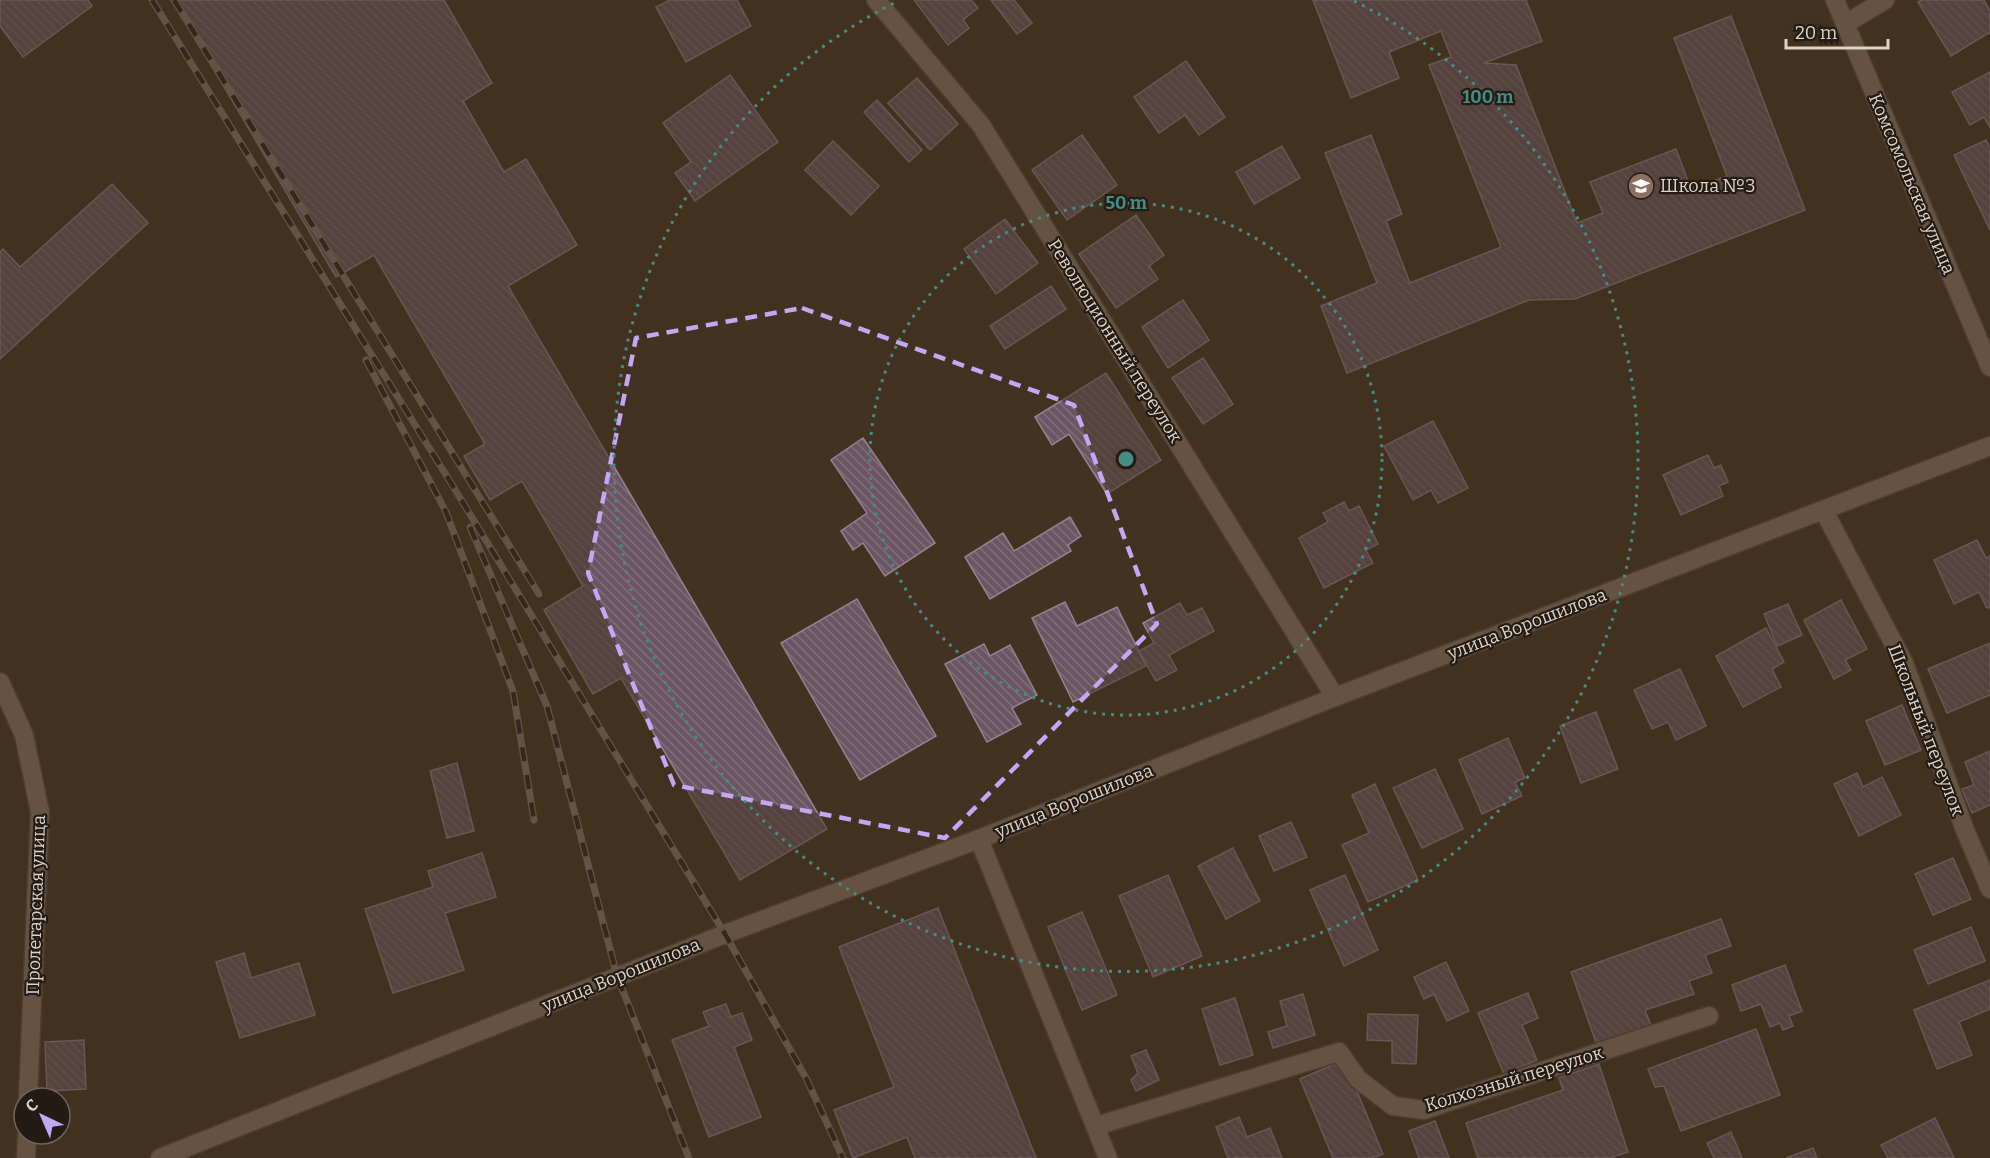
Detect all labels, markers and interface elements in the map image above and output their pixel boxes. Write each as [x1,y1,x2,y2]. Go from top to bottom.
scale bar [1786,12,1888,50]
text: 20 m [1795,22,1837,44]
text: 100 m [1462,86,1514,108]
street label: Комсомольская улица [1864,90,1960,278]
school or university icon: Школа №3 [1626,171,1656,201]
place label: Школа №3 [1660,175,1756,197]
text: 50 m [1105,192,1147,214]
street label: Революционный переулок [1043,235,1187,447]
centre of rings [1116,449,1136,469]
street label: улица Ворошилова [1444,584,1610,665]
street label: Школьный переулок [1883,641,1969,819]
street label: улица Ворошилова [991,759,1156,843]
street label: Пролетарская улица [22,814,50,995]
street label: улица Ворошилова [538,933,703,1017]
street label: Колхозный переулок [1422,1041,1606,1117]
north arrow [12,1086,72,1146]
text: С [22,1095,42,1116]

